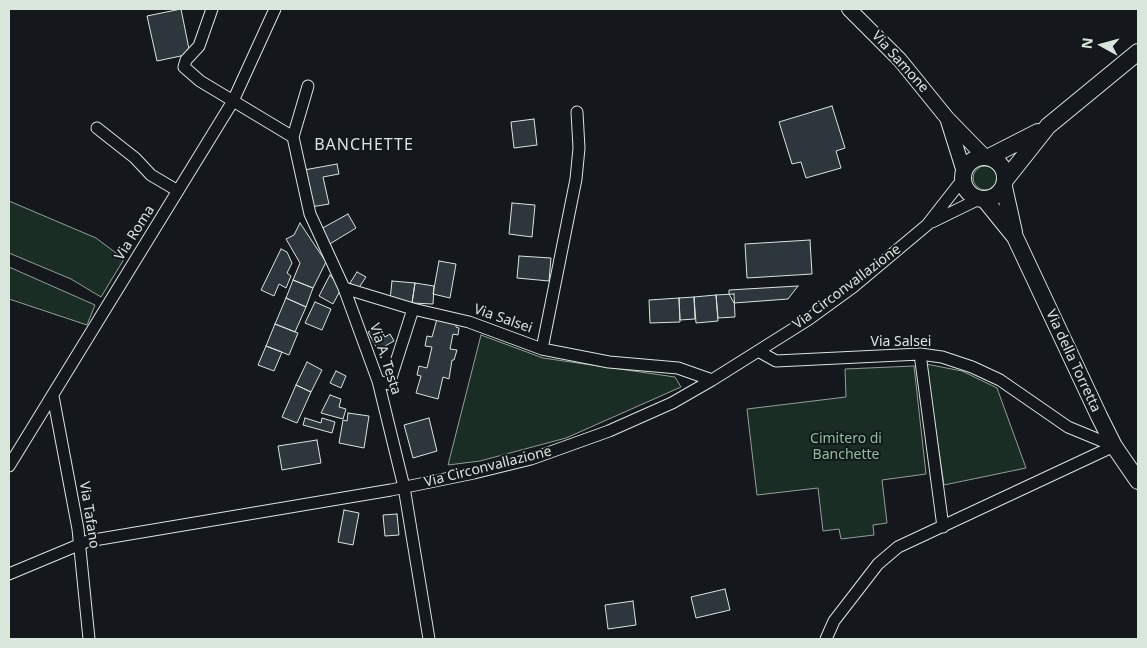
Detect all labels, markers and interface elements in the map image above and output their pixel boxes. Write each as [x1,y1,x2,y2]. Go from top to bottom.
north arrow [1077,20,1127,70]
street label: Via Samone [868,28,932,96]
text: N [1076,36,1097,50]
district label: BANCHETTE [313,135,415,155]
street label: Via Roma [112,202,158,264]
street label: Via Circonvallazione [790,241,904,333]
street label: Via Salsei [471,301,535,337]
street label: Via della Torretta [1042,307,1104,415]
street label: Via A. Testa [366,321,404,397]
street label: Via Salsei [871,334,931,350]
park label: Cimitero di Banchette [810,431,882,464]
street label: Via Circonvallazione [423,443,553,491]
street label: Via Tafano [75,480,103,550]

